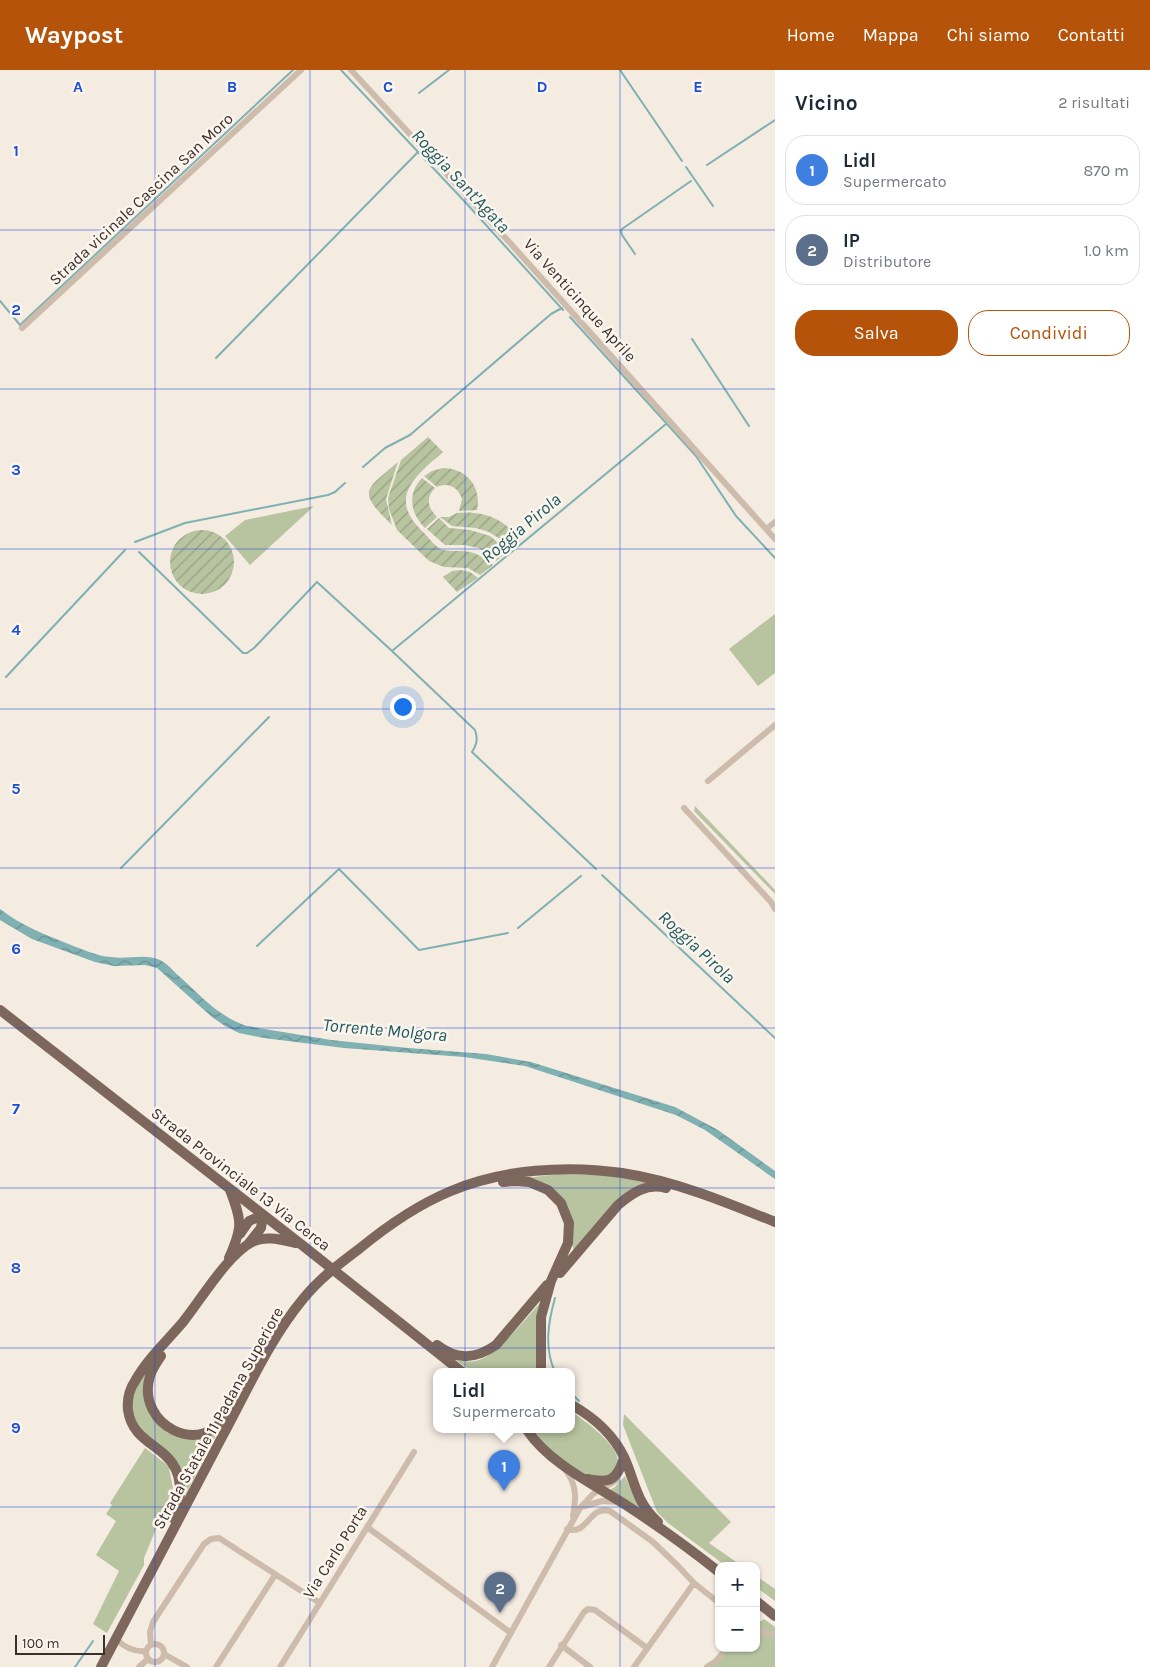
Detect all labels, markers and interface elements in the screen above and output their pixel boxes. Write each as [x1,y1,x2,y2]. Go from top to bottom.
text: Waypost [25,21,123,49]
text: Home [787,24,835,46]
text: Mappa [863,24,919,46]
text: Chi siamo [947,24,1030,46]
text: Contatti [1058,24,1125,46]
text: A [73,77,83,96]
text: B [227,77,237,96]
text: C [383,77,393,96]
text: D [537,77,548,96]
text: E [693,77,703,96]
text: Vicino [795,91,858,115]
text: 2 risultati [1058,93,1130,112]
street label: Strada vicinale Cascina San Moro [45,109,237,289]
water label: Roggia Sant'Agata [407,124,515,238]
text: 1 [13,141,19,160]
text: Lidl [843,150,876,172]
text: 1 [809,161,815,180]
text: 870 m [1083,161,1129,180]
text: Supermercato [843,172,947,191]
text: IP [843,230,860,252]
street label: Via Venticinque Aprile [520,235,640,365]
text: 2 [807,241,817,260]
text: 1.0 km [1084,241,1129,260]
text: Distributore [843,252,931,271]
text: 2 [11,300,21,319]
button: Salva [795,310,958,356]
button: Condividi [968,310,1130,356]
text: 3 [11,460,21,479]
water label: Roggia Pirola [477,488,565,568]
text: 4 [11,620,21,639]
your location [390,694,416,720]
text: 5 [11,779,21,798]
water label: Roggia Pirola [654,906,740,988]
text: 6 [11,939,21,958]
water label: Torrente Molgora [322,1014,448,1046]
text: 7 [12,1099,20,1118]
street label: Strada Provinciale 13 Via Cerca [148,1103,334,1255]
text: 8 [11,1258,21,1277]
street label: Strada Statale 11 Padana Superiore [149,1304,287,1532]
popup [433,1368,575,1433]
text: Lidl [452,1380,485,1402]
text: Supermercato [452,1402,556,1421]
text: 9 [11,1418,21,1437]
pin: 1 [488,1450,520,1491]
street label: Via Carlo Porta [299,1502,371,1602]
map controls [715,1562,760,1652]
button: + [715,1562,760,1607]
pin: 2 [484,1572,516,1613]
button: − [715,1607,760,1652]
scale bar [15,1632,105,1655]
text: 100 m [22,1635,60,1652]

